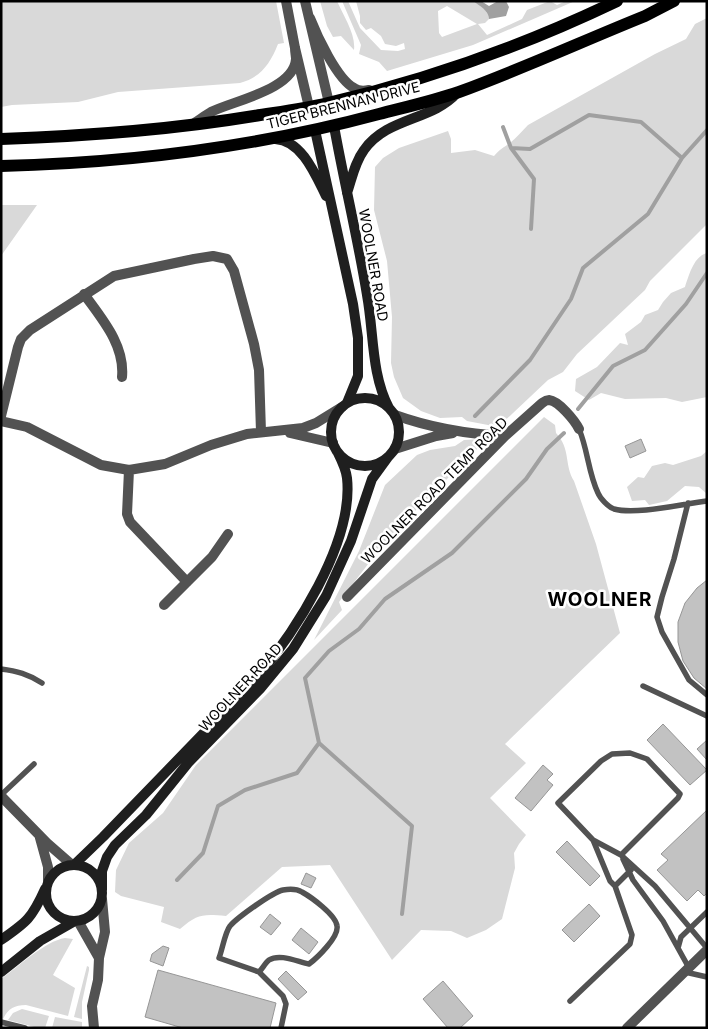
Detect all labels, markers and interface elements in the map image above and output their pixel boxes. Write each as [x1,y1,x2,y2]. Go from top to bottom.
street label: TIGER BRENNAN DRIVE [265,78,421,132]
street label: WOOLNER ROAD [356,207,392,323]
street label: WOOLNER ROAD TEMP ROAD [357,413,511,567]
district label: WOOLNER [548,588,652,611]
street label: WOOLNER ROAD [195,640,285,734]

